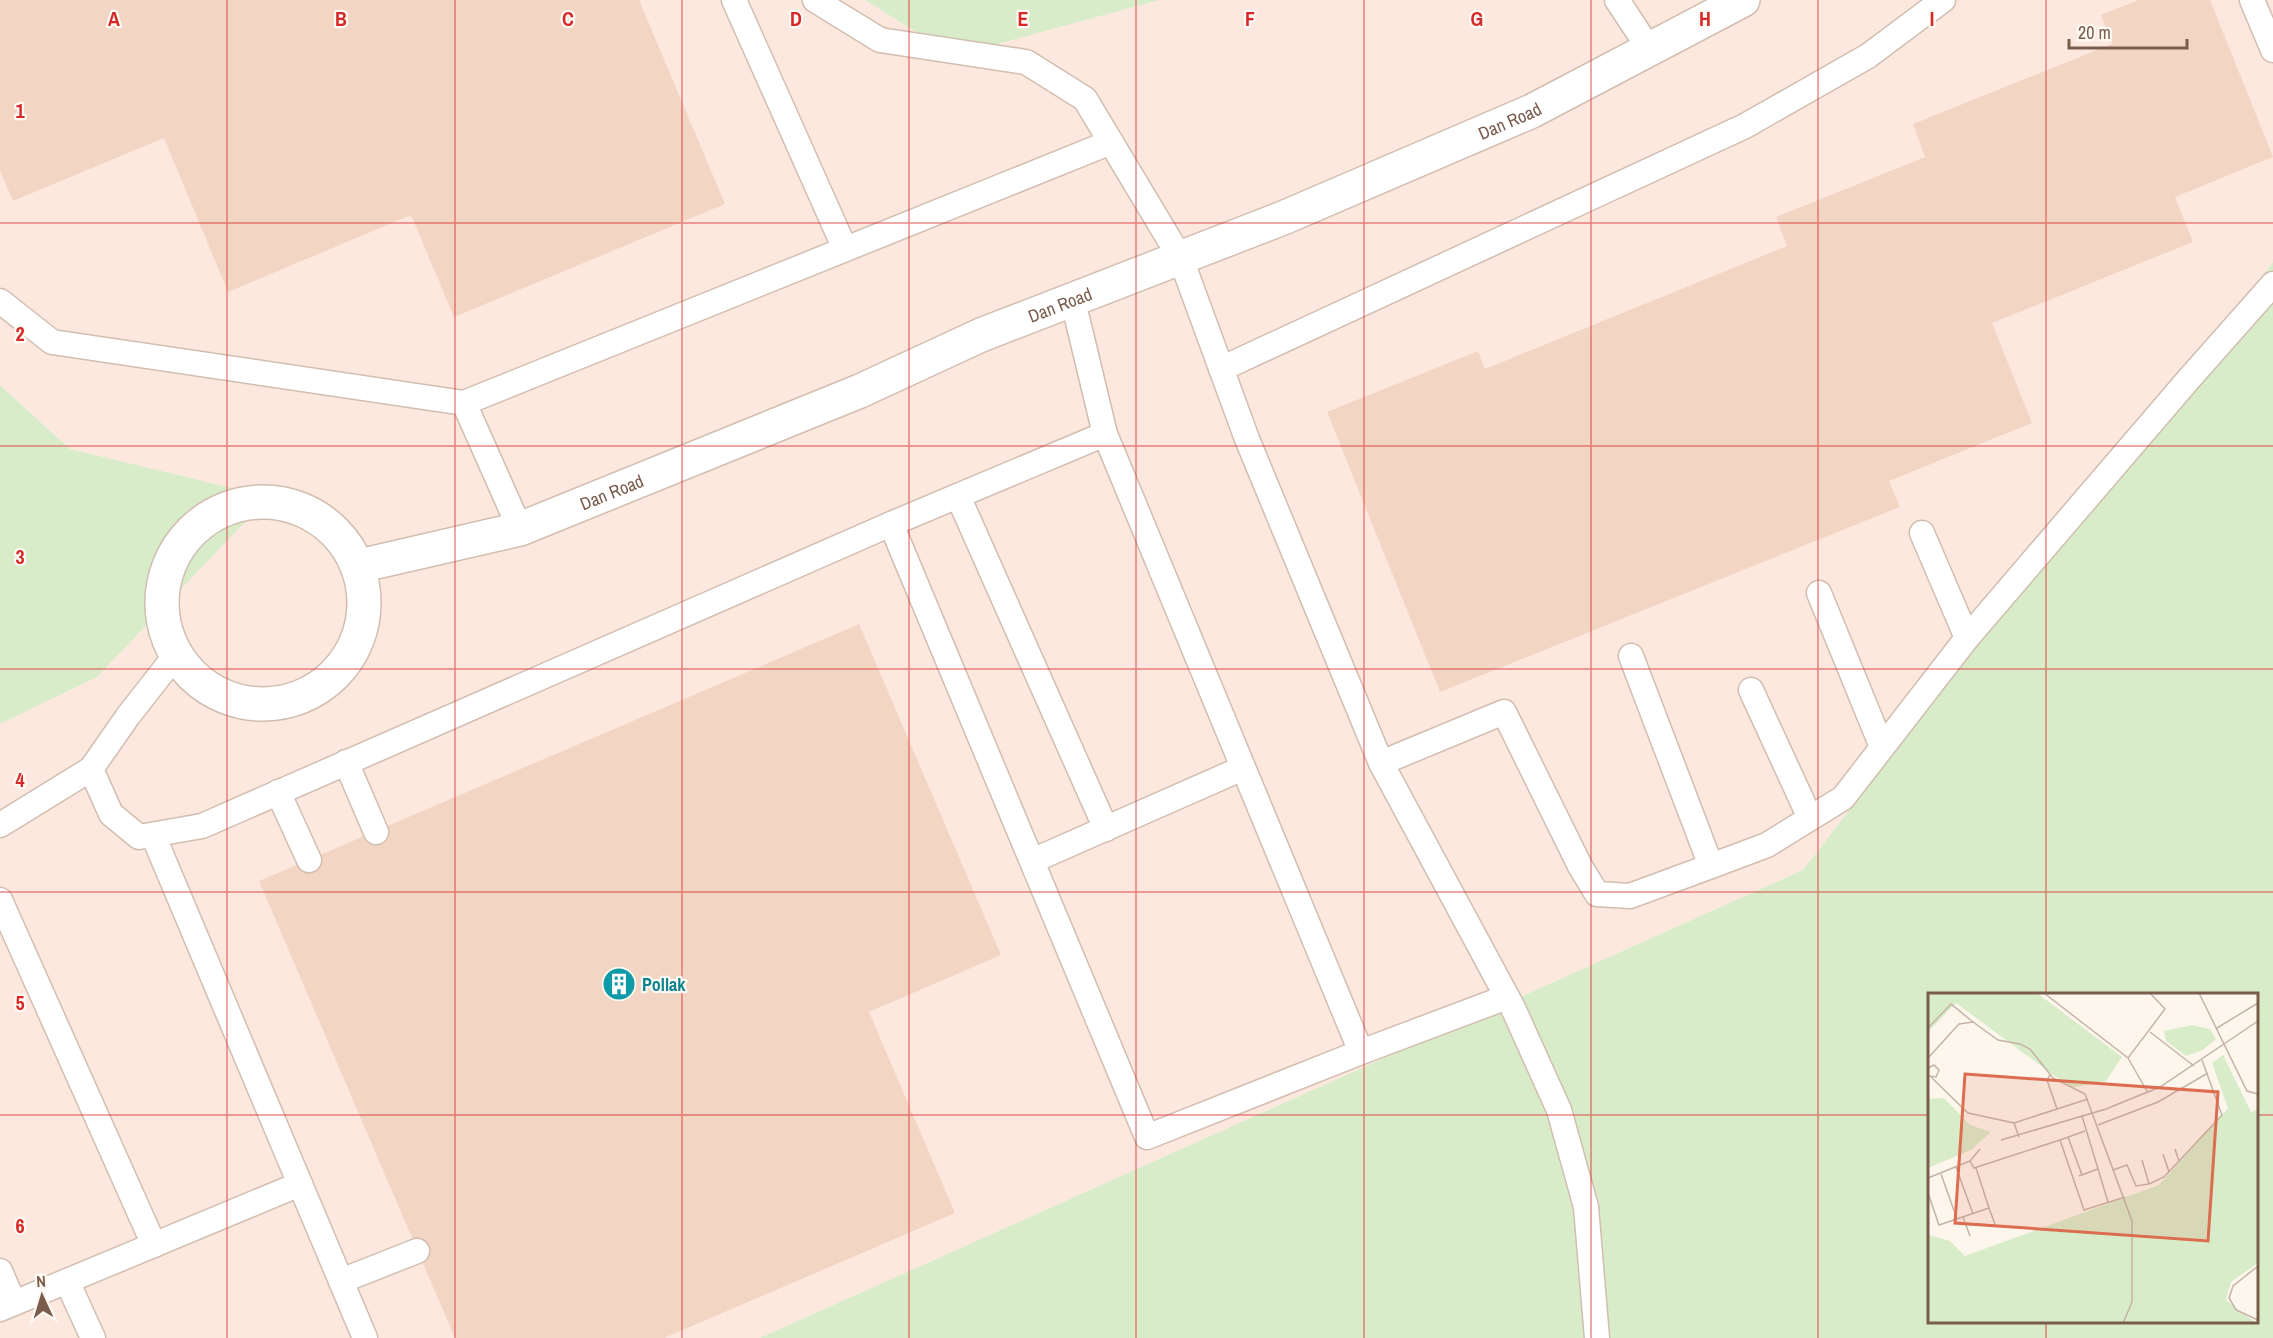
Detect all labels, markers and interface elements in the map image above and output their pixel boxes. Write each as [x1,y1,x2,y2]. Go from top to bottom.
text: A [108,5,120,32]
text: B [335,5,347,32]
text: C [562,5,574,32]
text: D [790,5,802,32]
text: E [1018,5,1029,32]
text: F [1245,5,1255,32]
text: G [1471,5,1483,32]
text: H [1699,5,1711,32]
text: I [1930,5,1934,32]
scale bar [2069,12,2188,50]
text: 20 m [2078,20,2111,45]
street label: Dan Road [1474,96,1546,145]
text: 1 [15,97,25,124]
street label: Dan Road [1024,281,1095,328]
text: 2 [15,320,25,347]
street label: Dan Road [576,468,647,516]
text: 3 [15,543,25,570]
text: 4 [15,766,25,793]
building icon: Pollak [601,966,637,1002]
place label: Pollak [642,972,686,997]
text: 5 [15,989,25,1016]
inset map [1928,993,2258,1323]
text: 6 [15,1212,25,1239]
north arrow [12,1266,72,1326]
text: N [35,1270,46,1292]

